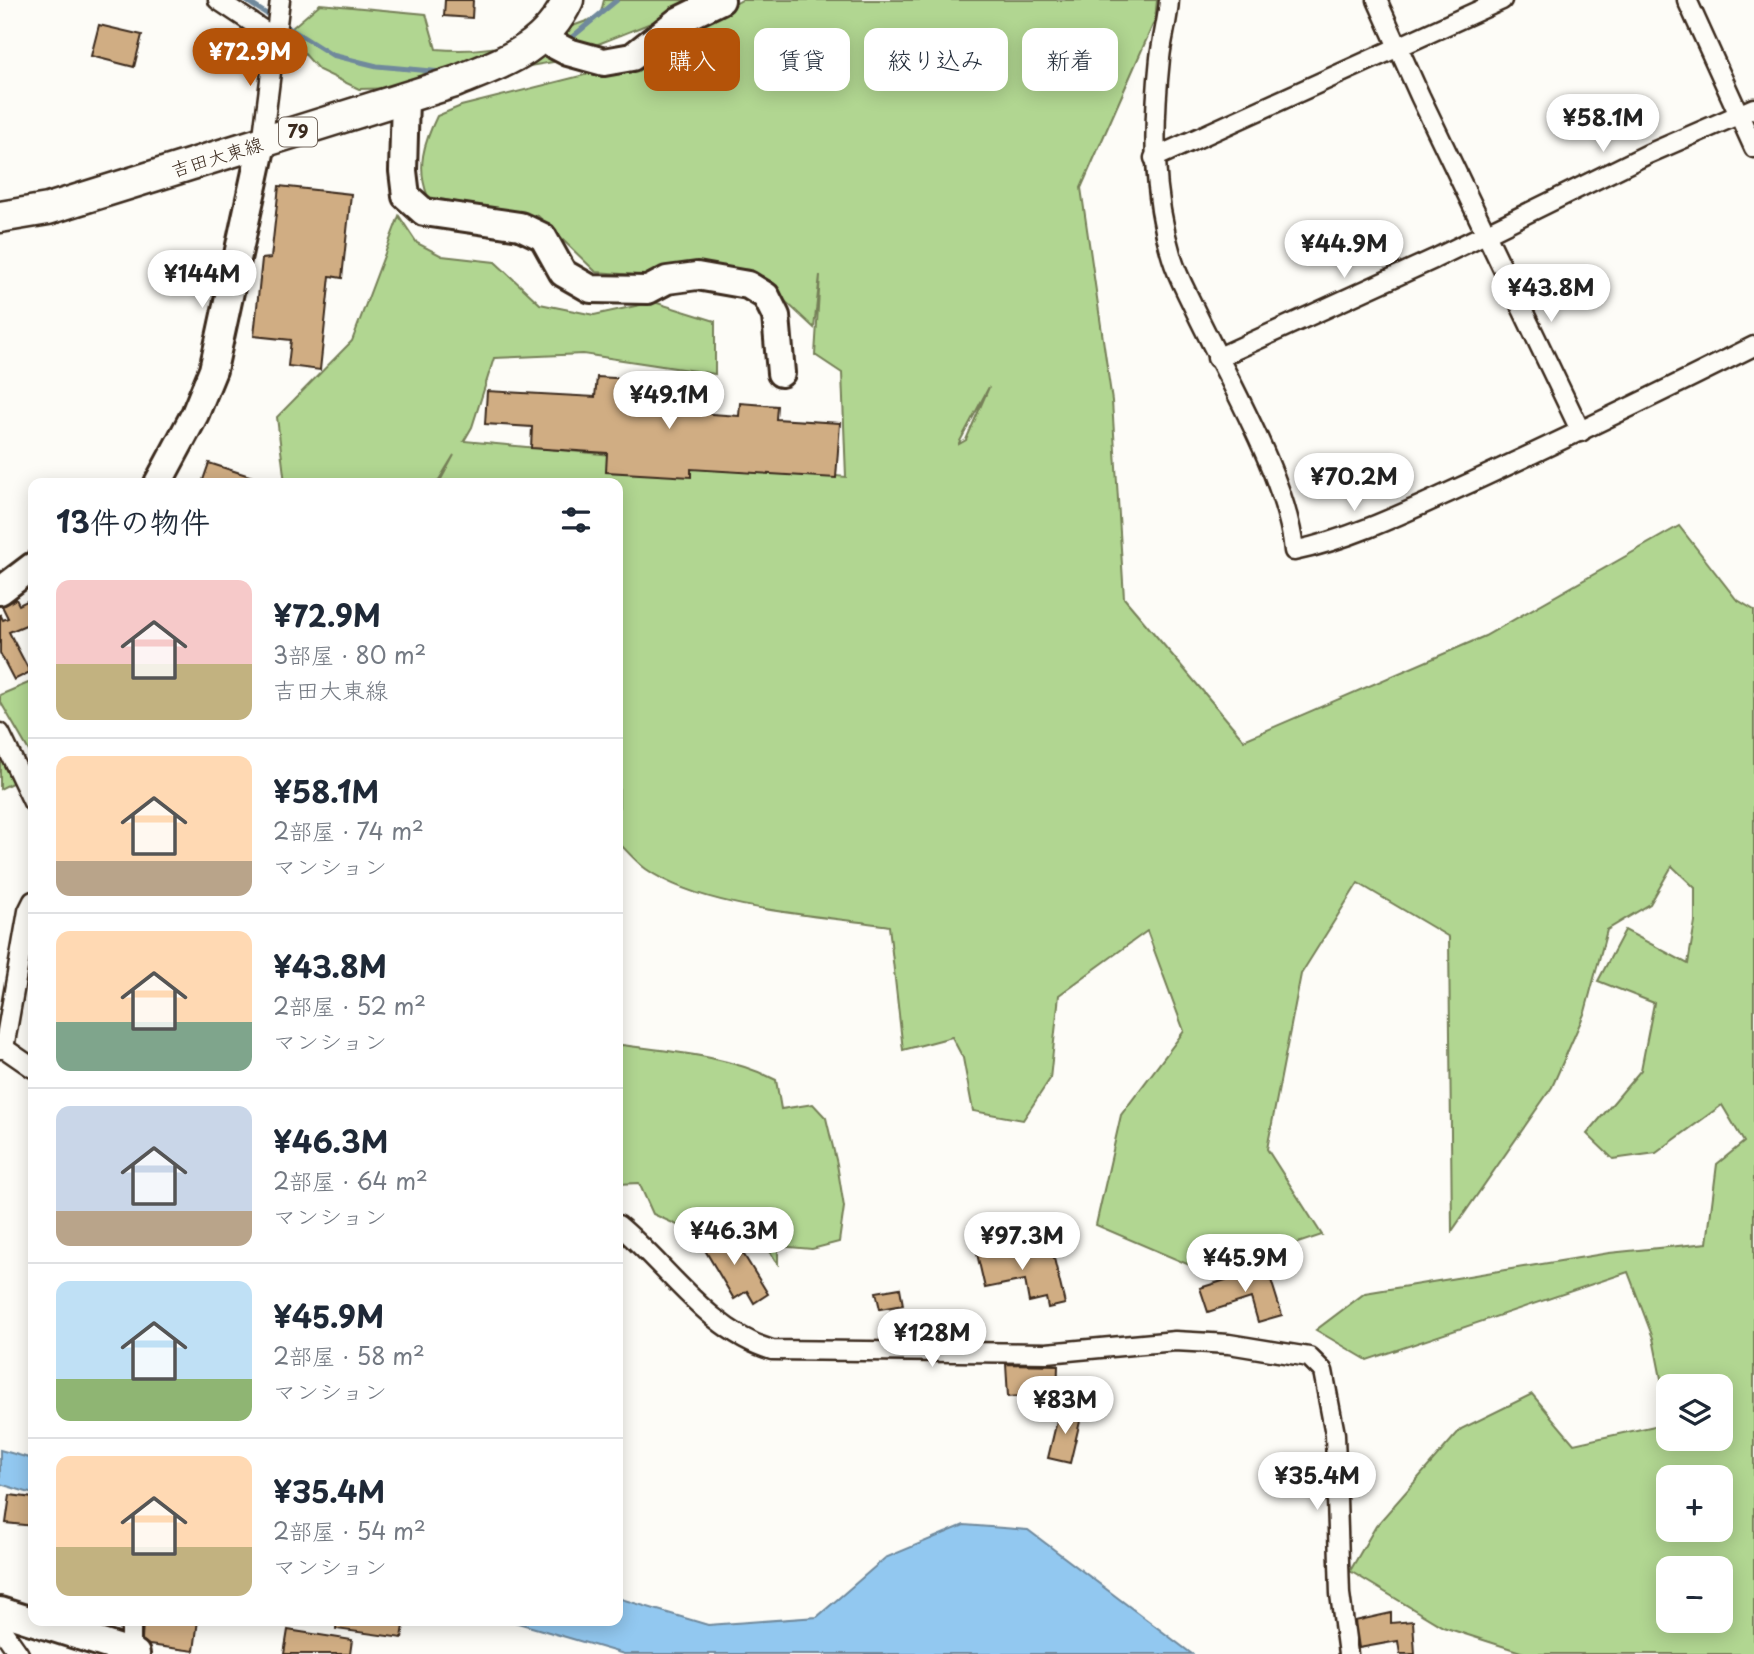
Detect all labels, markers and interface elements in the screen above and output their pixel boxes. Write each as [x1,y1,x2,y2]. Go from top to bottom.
pin: ¥72.9M [193,28,307,88]
chip: 購入 [644,28,740,91]
chip: 賃貸 [754,28,850,91]
chip: 絞り込み [864,28,1008,91]
chip: 新着 [1022,28,1118,91]
text: ¥72.9M [209,33,291,68]
pin: ¥58.1M [1546,94,1660,154]
text: ¥58.1M [1562,99,1644,134]
road number: 79 [279,118,317,146]
street label: 吉田大東線 [167,129,266,183]
pin: ¥44.9M [1287,220,1401,280]
text: ¥44.9M [1301,225,1388,260]
pin: ¥144M [153,250,251,310]
text: ¥144M [164,255,240,290]
pin: ¥43.8M [1494,264,1608,324]
text: ¥43.8M [1507,269,1595,304]
pin: ¥49.1M [612,372,726,431]
text: ¥49.1M [629,376,709,411]
pin: ¥70.2M [1297,454,1411,513]
text: ¥70.2M [1310,458,1398,493]
text: 13件の物件 [56,498,210,543]
icon: filters [557,501,595,539]
text: ¥72.9M [273,592,381,637]
icon: home [112,608,196,692]
text: 3部屋 · 80 m² [273,637,426,672]
text: 吉田大東線 [273,672,388,707]
text: ¥58.1M [273,768,379,813]
icon: home [112,784,196,868]
text: 2部屋 · 74 m² [273,813,424,848]
text: マンション [273,848,387,883]
text: ¥43.8M [273,943,387,988]
icon: home [112,959,196,1043]
text: 2部屋 · 52 m² [273,988,426,1023]
text: マンション [273,1023,387,1058]
text: ¥46.3M [273,1118,388,1163]
icon: home [112,1134,196,1218]
text: 2部屋 · 64 m² [273,1163,428,1198]
text: マンション [273,1198,387,1233]
pin: ¥46.3M [677,1208,791,1267]
text: ¥46.3M [690,1212,778,1247]
pin: ¥97.3M [965,1212,1079,1272]
text: ¥97.3M [980,1217,1064,1252]
pin: ¥45.9M [1188,1234,1302,1294]
text: ¥45.9M [1202,1239,1288,1274]
text: ¥45.9M [273,1293,384,1338]
icon: home [112,1309,196,1393]
pin: ¥128M [883,1310,981,1369]
text: ¥128M [893,1314,971,1349]
text: 2部屋 · 58 m² [273,1338,425,1373]
text: マンション [273,1373,387,1408]
map controls [1656,1374,1733,1633]
button: layers [1656,1374,1733,1451]
pin: ¥83M [1024,1376,1106,1436]
text: ¥83M [1033,1381,1097,1416]
pin: ¥35.4M [1260,1452,1374,1512]
text: ¥35.4M [1274,1457,1360,1492]
button: + [1656,1465,1733,1542]
text: ¥35.4M [273,1468,385,1513]
icon: home [112,1484,196,1568]
text: 2部屋 · 54 m² [273,1513,426,1548]
text: マンション [273,1548,387,1583]
button: − [1656,1556,1733,1633]

